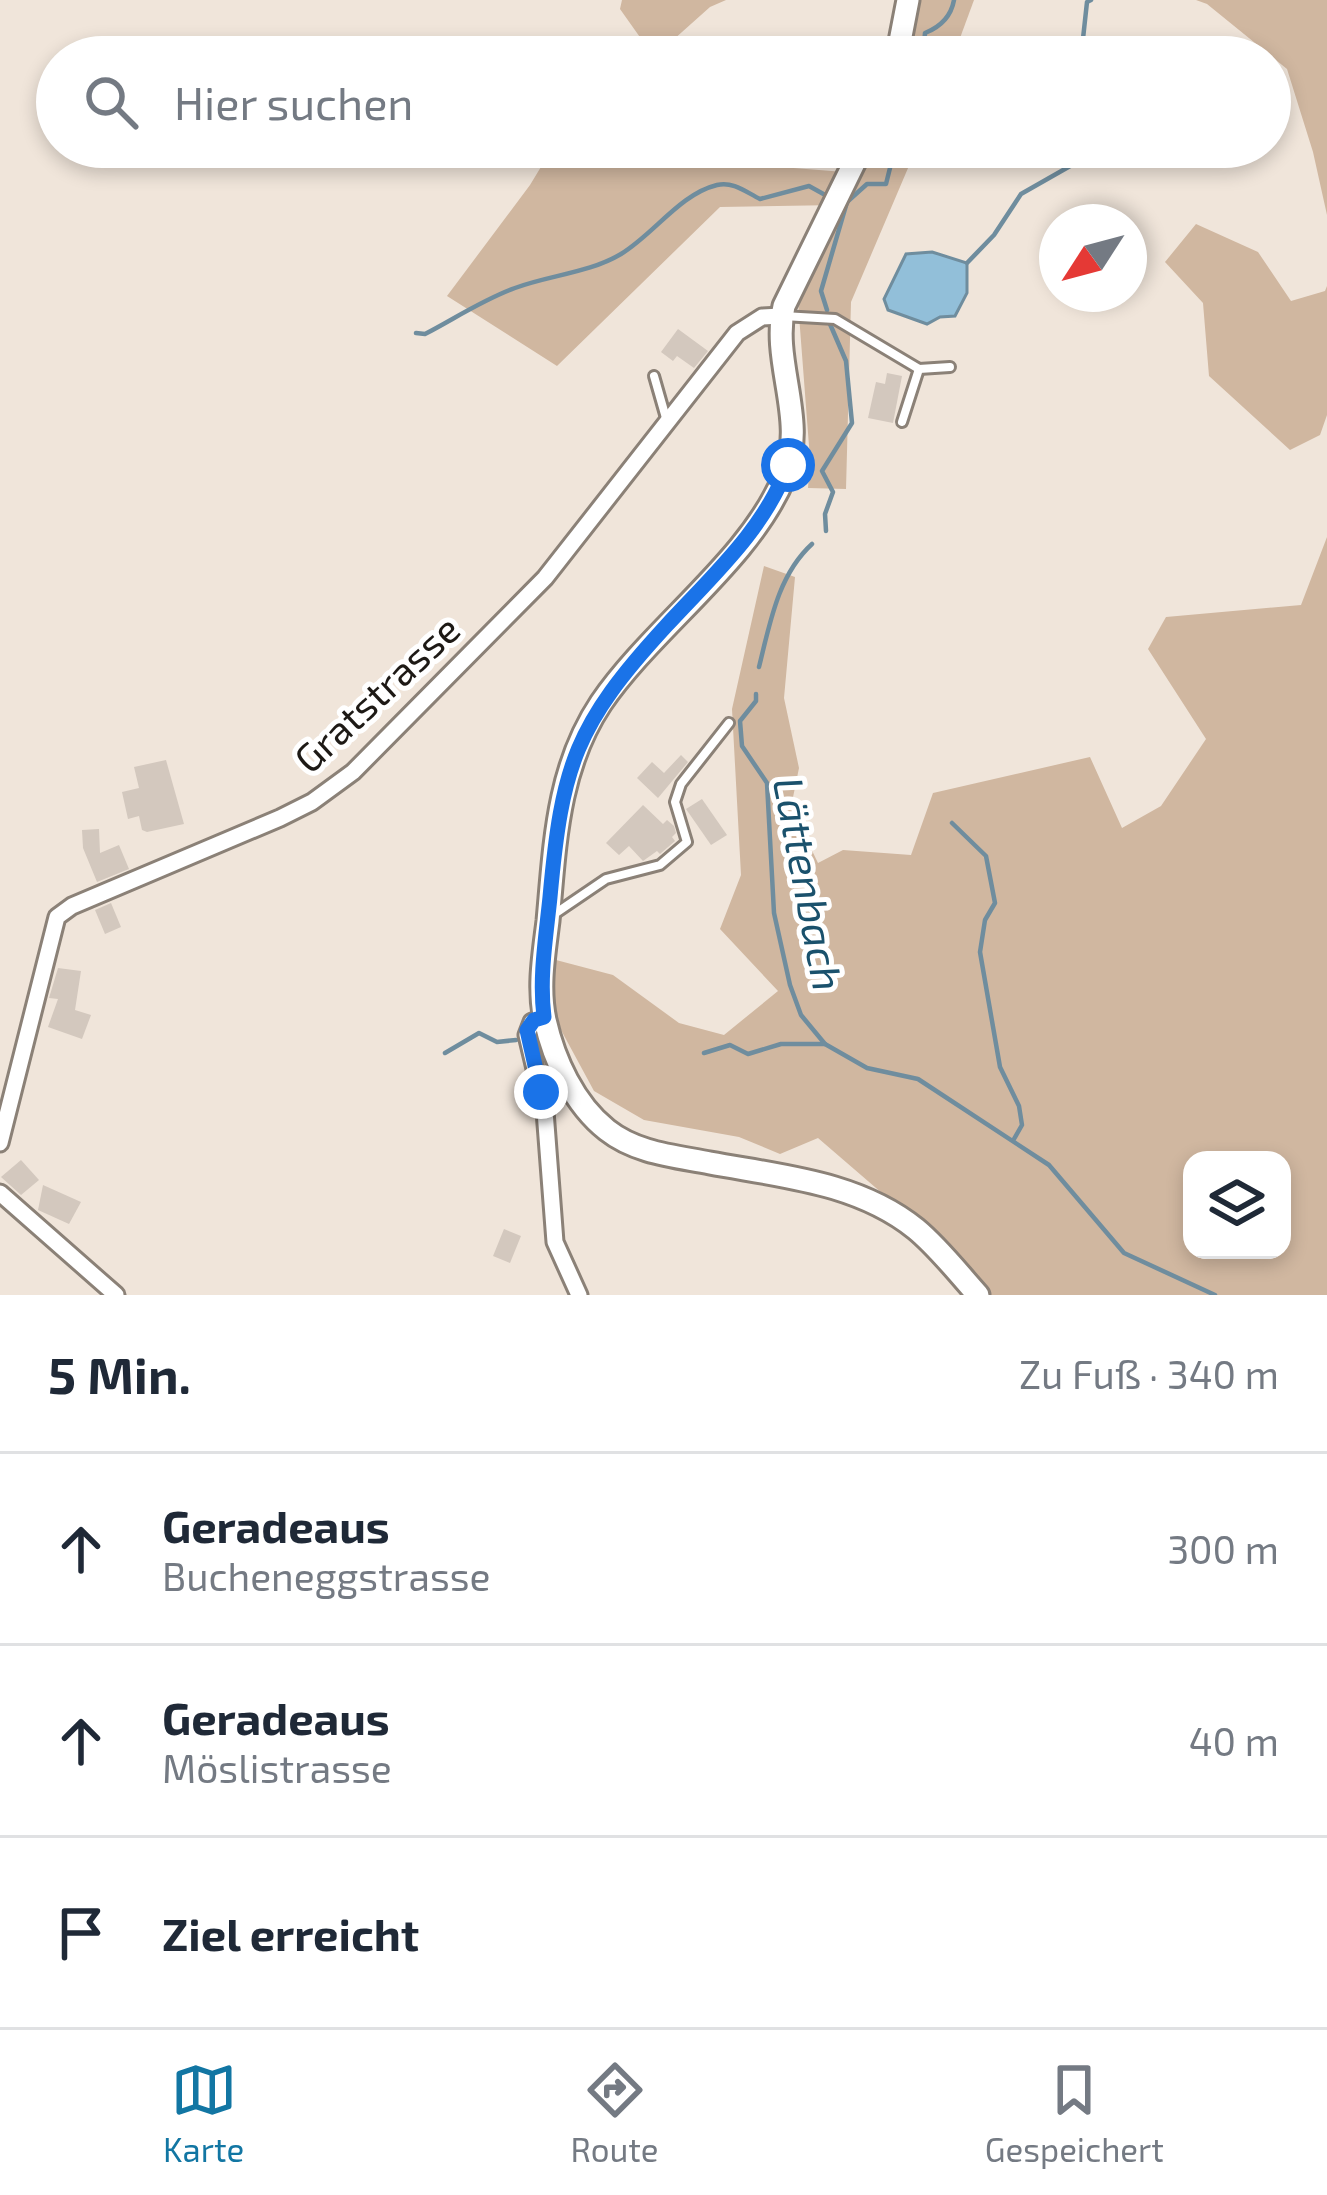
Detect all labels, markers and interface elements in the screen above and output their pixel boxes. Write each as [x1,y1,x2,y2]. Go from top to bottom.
search box [36,36,1291,168]
icon: search [78,69,144,135]
text: Hier suchen [174,75,414,129]
north arrow [1039,204,1147,312]
route start [761,438,815,492]
street label: Gratstrasse [284,605,468,781]
water label: Lättenbach [765,773,855,995]
route end [514,1065,568,1119]
map controls [1183,1151,1291,1259]
button: layers [1183,1151,1291,1259]
text: 5 Min. [48,1343,191,1404]
text: Zu Fuß · 340 m [1019,1350,1279,1397]
text: Geradeaus [162,1498,390,1552]
icon: ahead [48,1516,114,1582]
text: 300 m [1167,1525,1279,1572]
text: Bucheneggstrasse [162,1552,490,1599]
text: Geradeaus [162,1690,390,1744]
icon: ahead [48,1708,114,1774]
text: 40 m [1189,1717,1279,1764]
text: Möslistrasse [162,1744,392,1791]
icon: arrive [48,1900,114,1966]
text: Ziel erreicht [162,1906,419,1960]
tab: Karte [163,2057,244,2169]
tab: Route [570,2057,659,2169]
tab: Gespeichert [985,2057,1164,2169]

